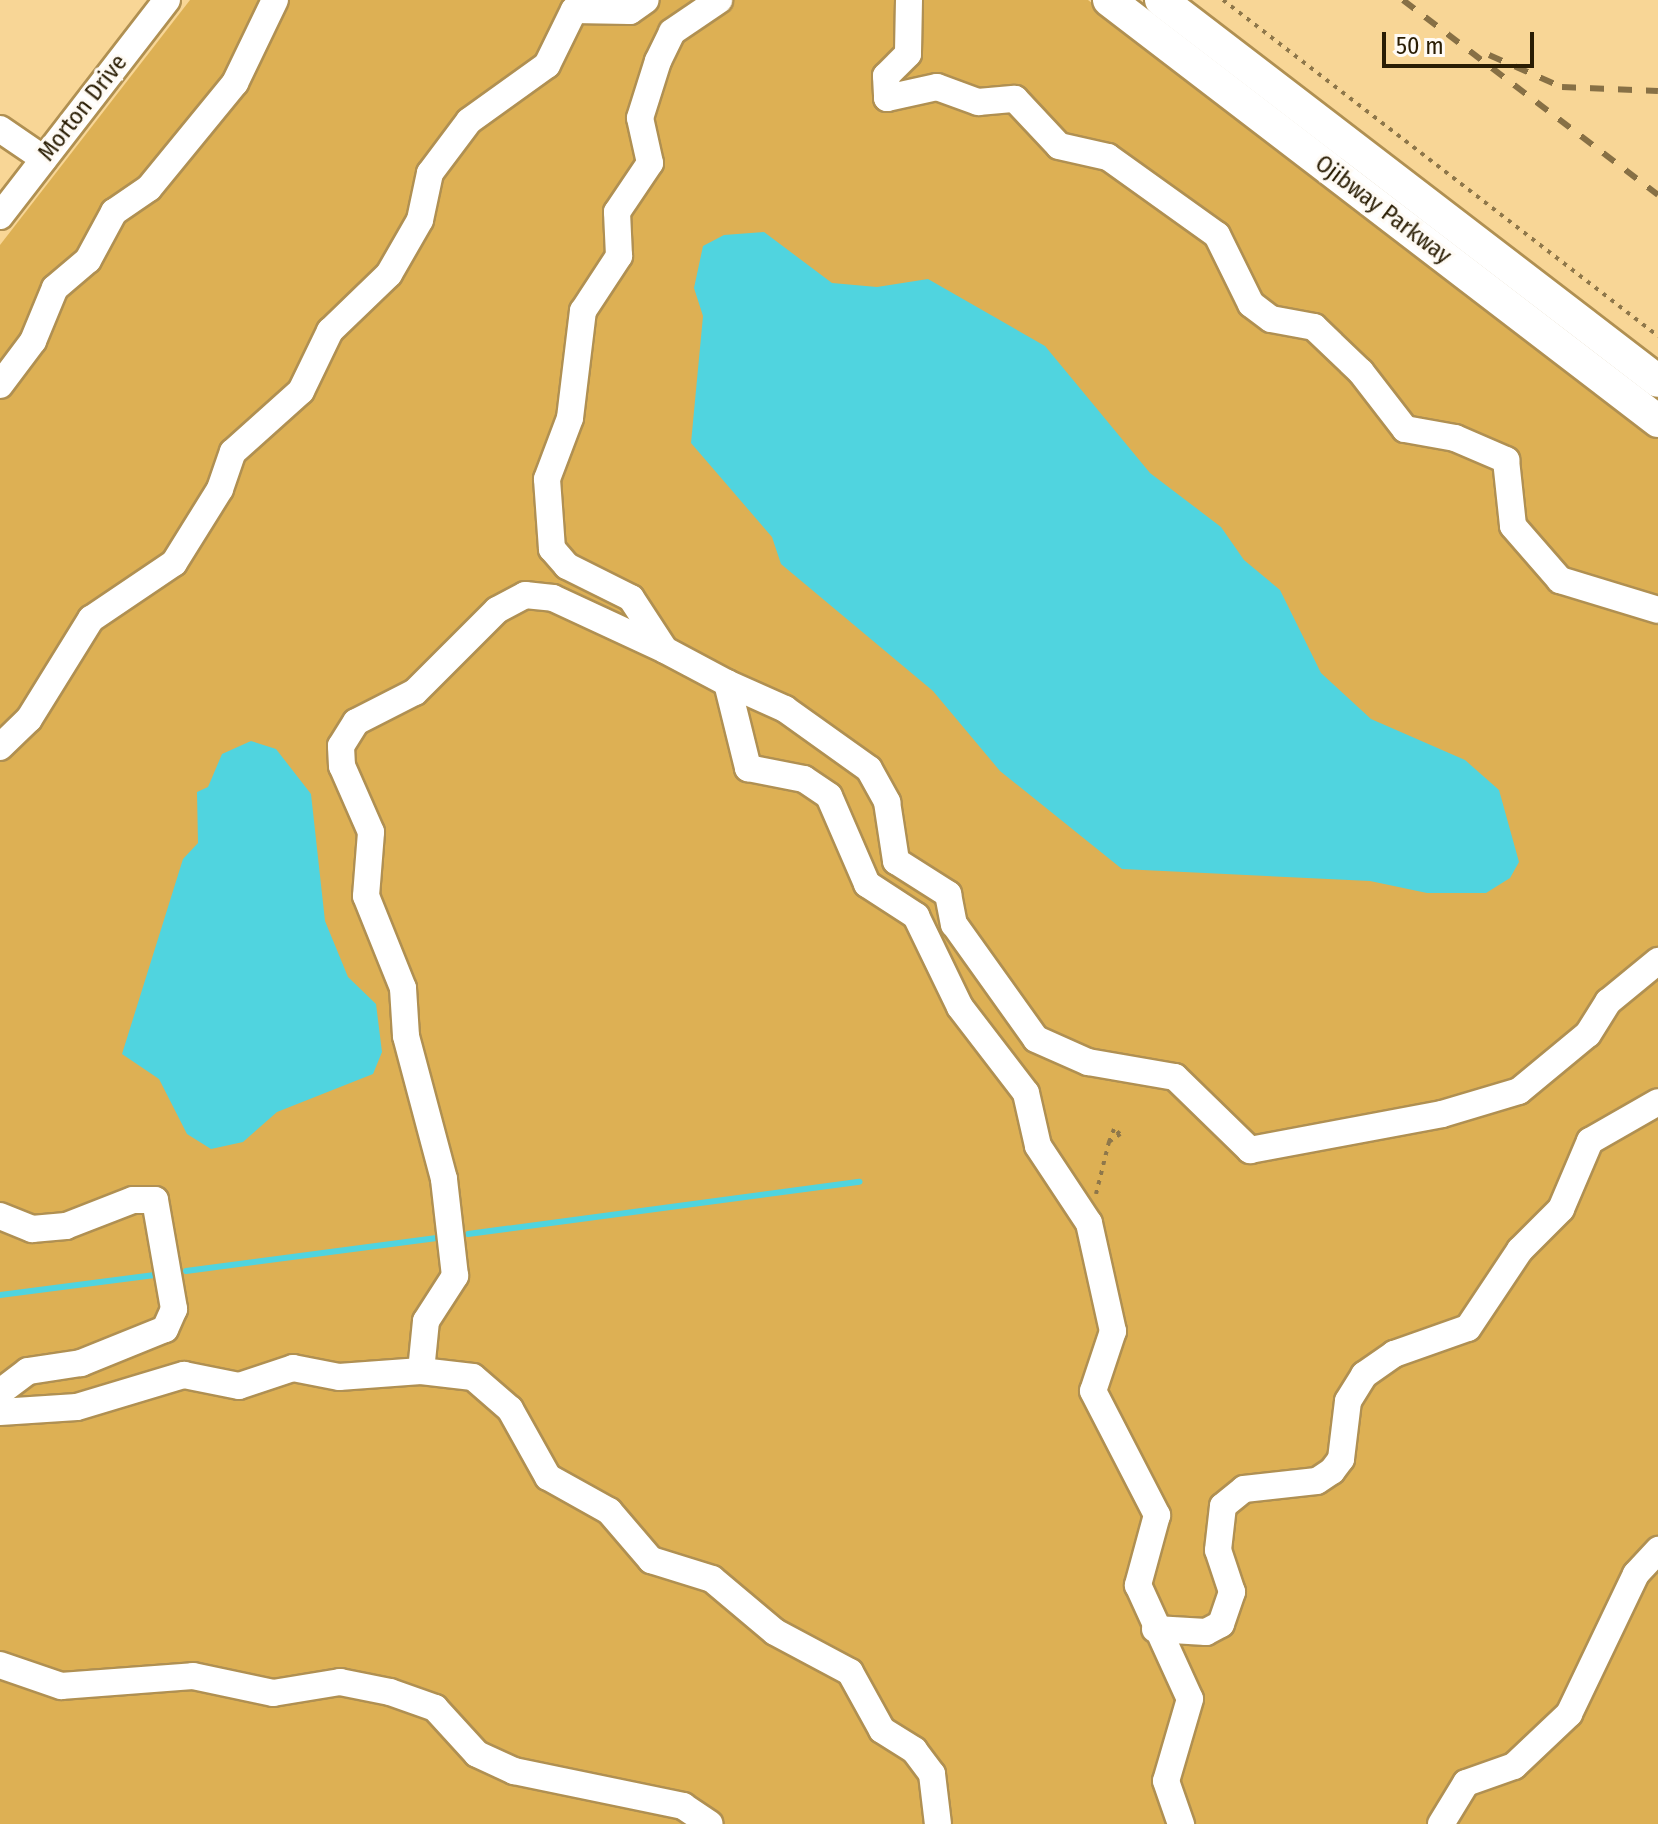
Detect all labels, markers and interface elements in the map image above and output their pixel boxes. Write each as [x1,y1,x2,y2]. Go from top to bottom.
scale bar [1386,16,1538,66]
text: 50 m [1396,32,1444,60]
street label: Morton Drive [32,49,134,167]
street label: Ojibway Parkway [1309,149,1457,271]

